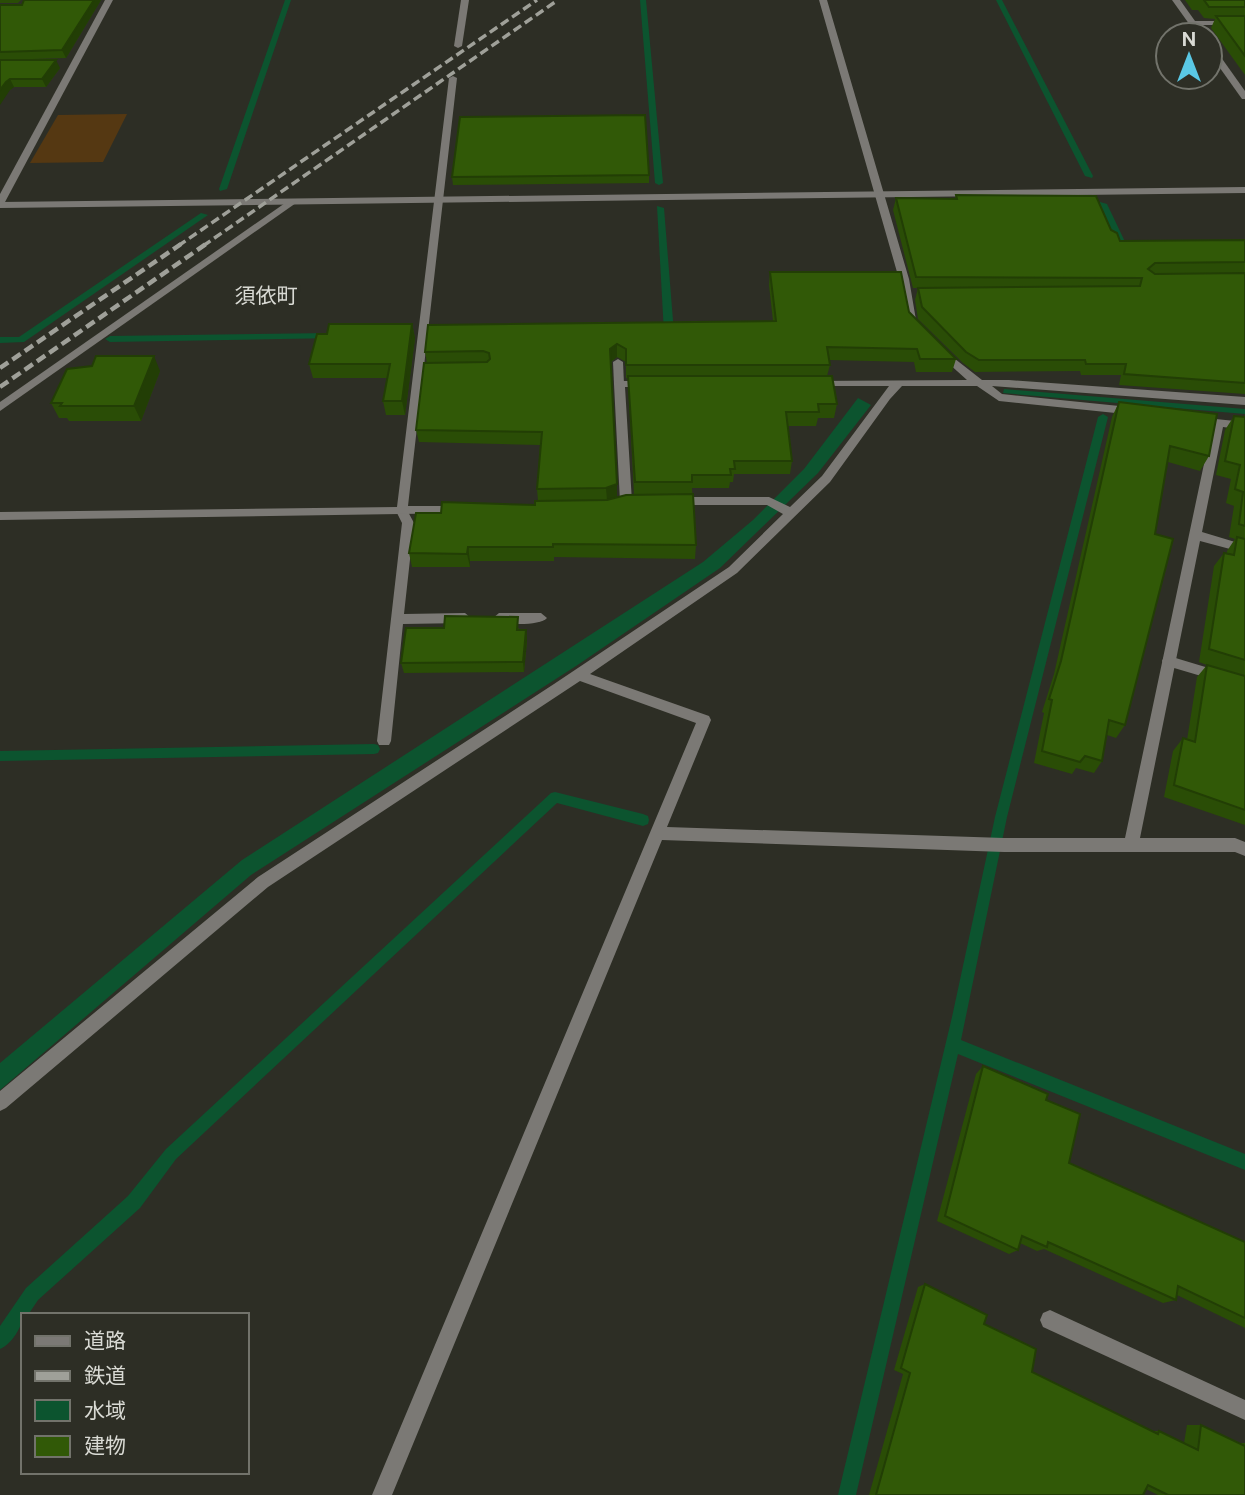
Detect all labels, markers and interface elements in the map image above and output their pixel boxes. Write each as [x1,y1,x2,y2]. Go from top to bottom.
north arrow [1154,21,1224,91]
text: N [1182,28,1196,50]
district label: 須依町 [235,283,298,308]
legend [21,1313,248,1474]
text: 道路 [84,1328,126,1353]
text: 鉄道 [84,1363,126,1388]
text: 水域 [84,1398,126,1423]
text: 建物 [84,1433,126,1458]

